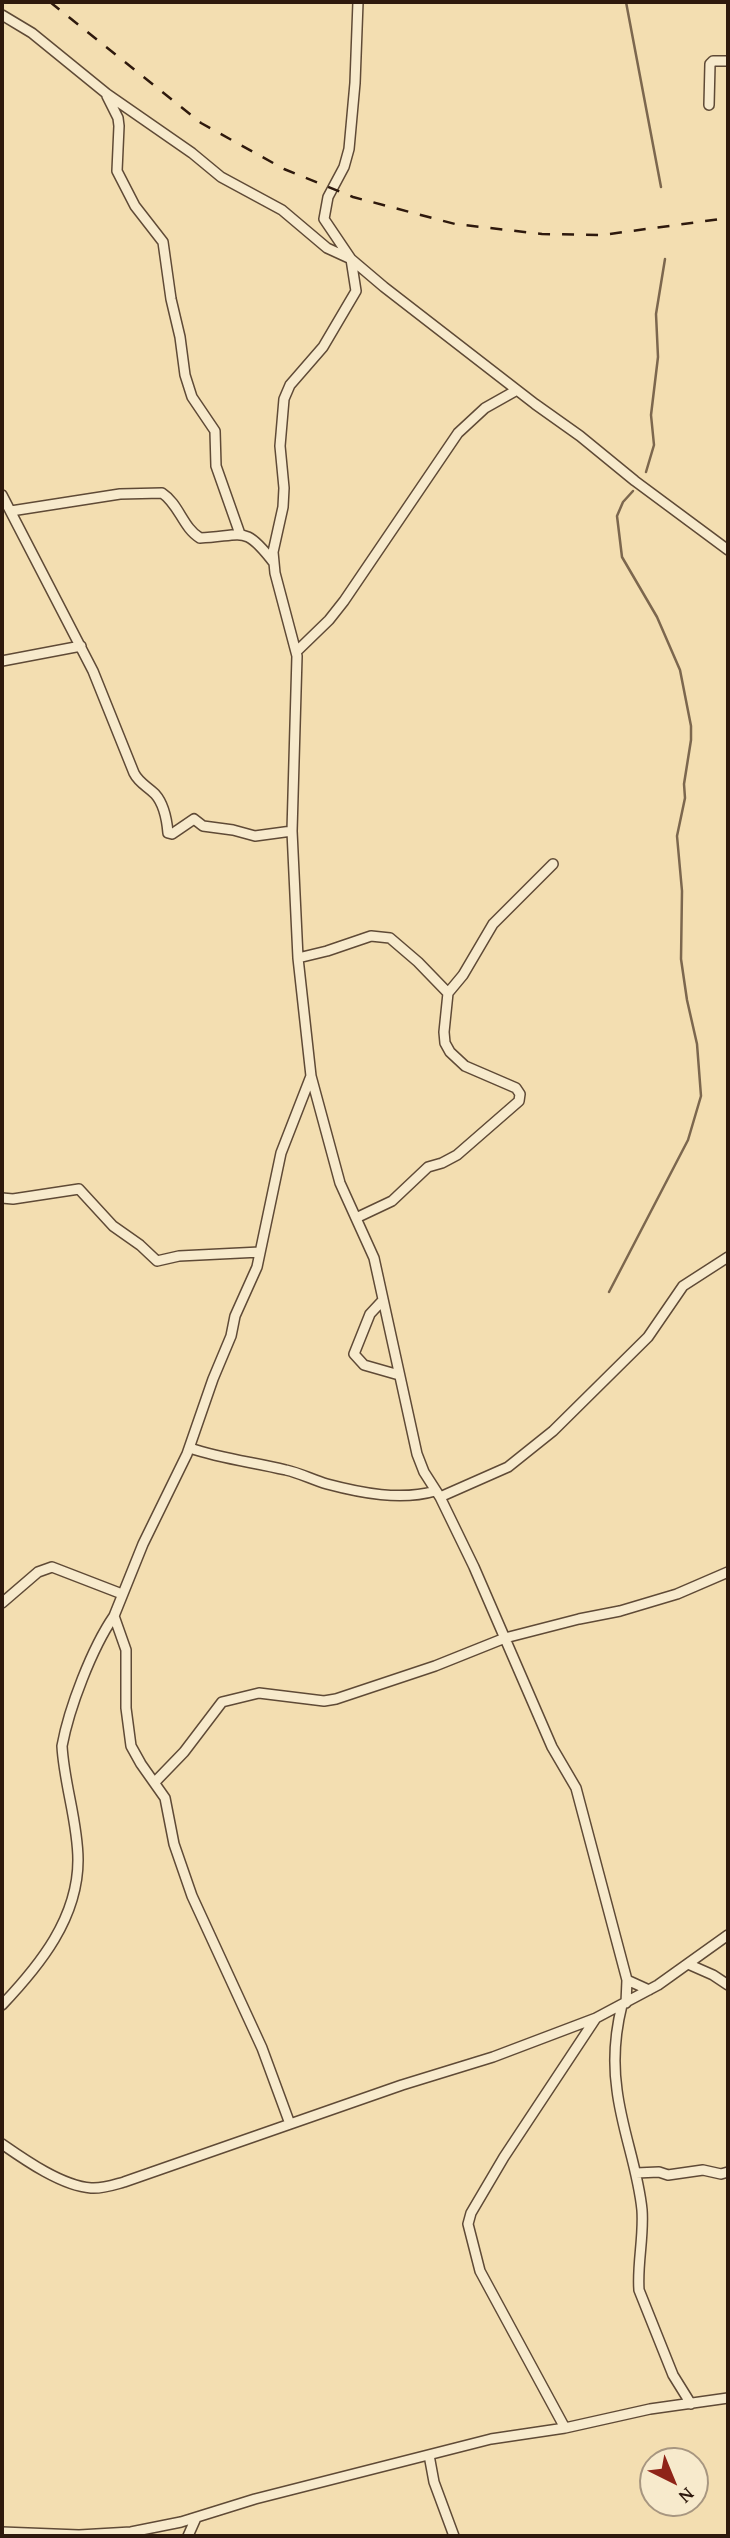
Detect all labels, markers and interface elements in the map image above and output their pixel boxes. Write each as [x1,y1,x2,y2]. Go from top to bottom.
north arrow [639,2447,709,2517]
text: N [673,2481,701,2510]

